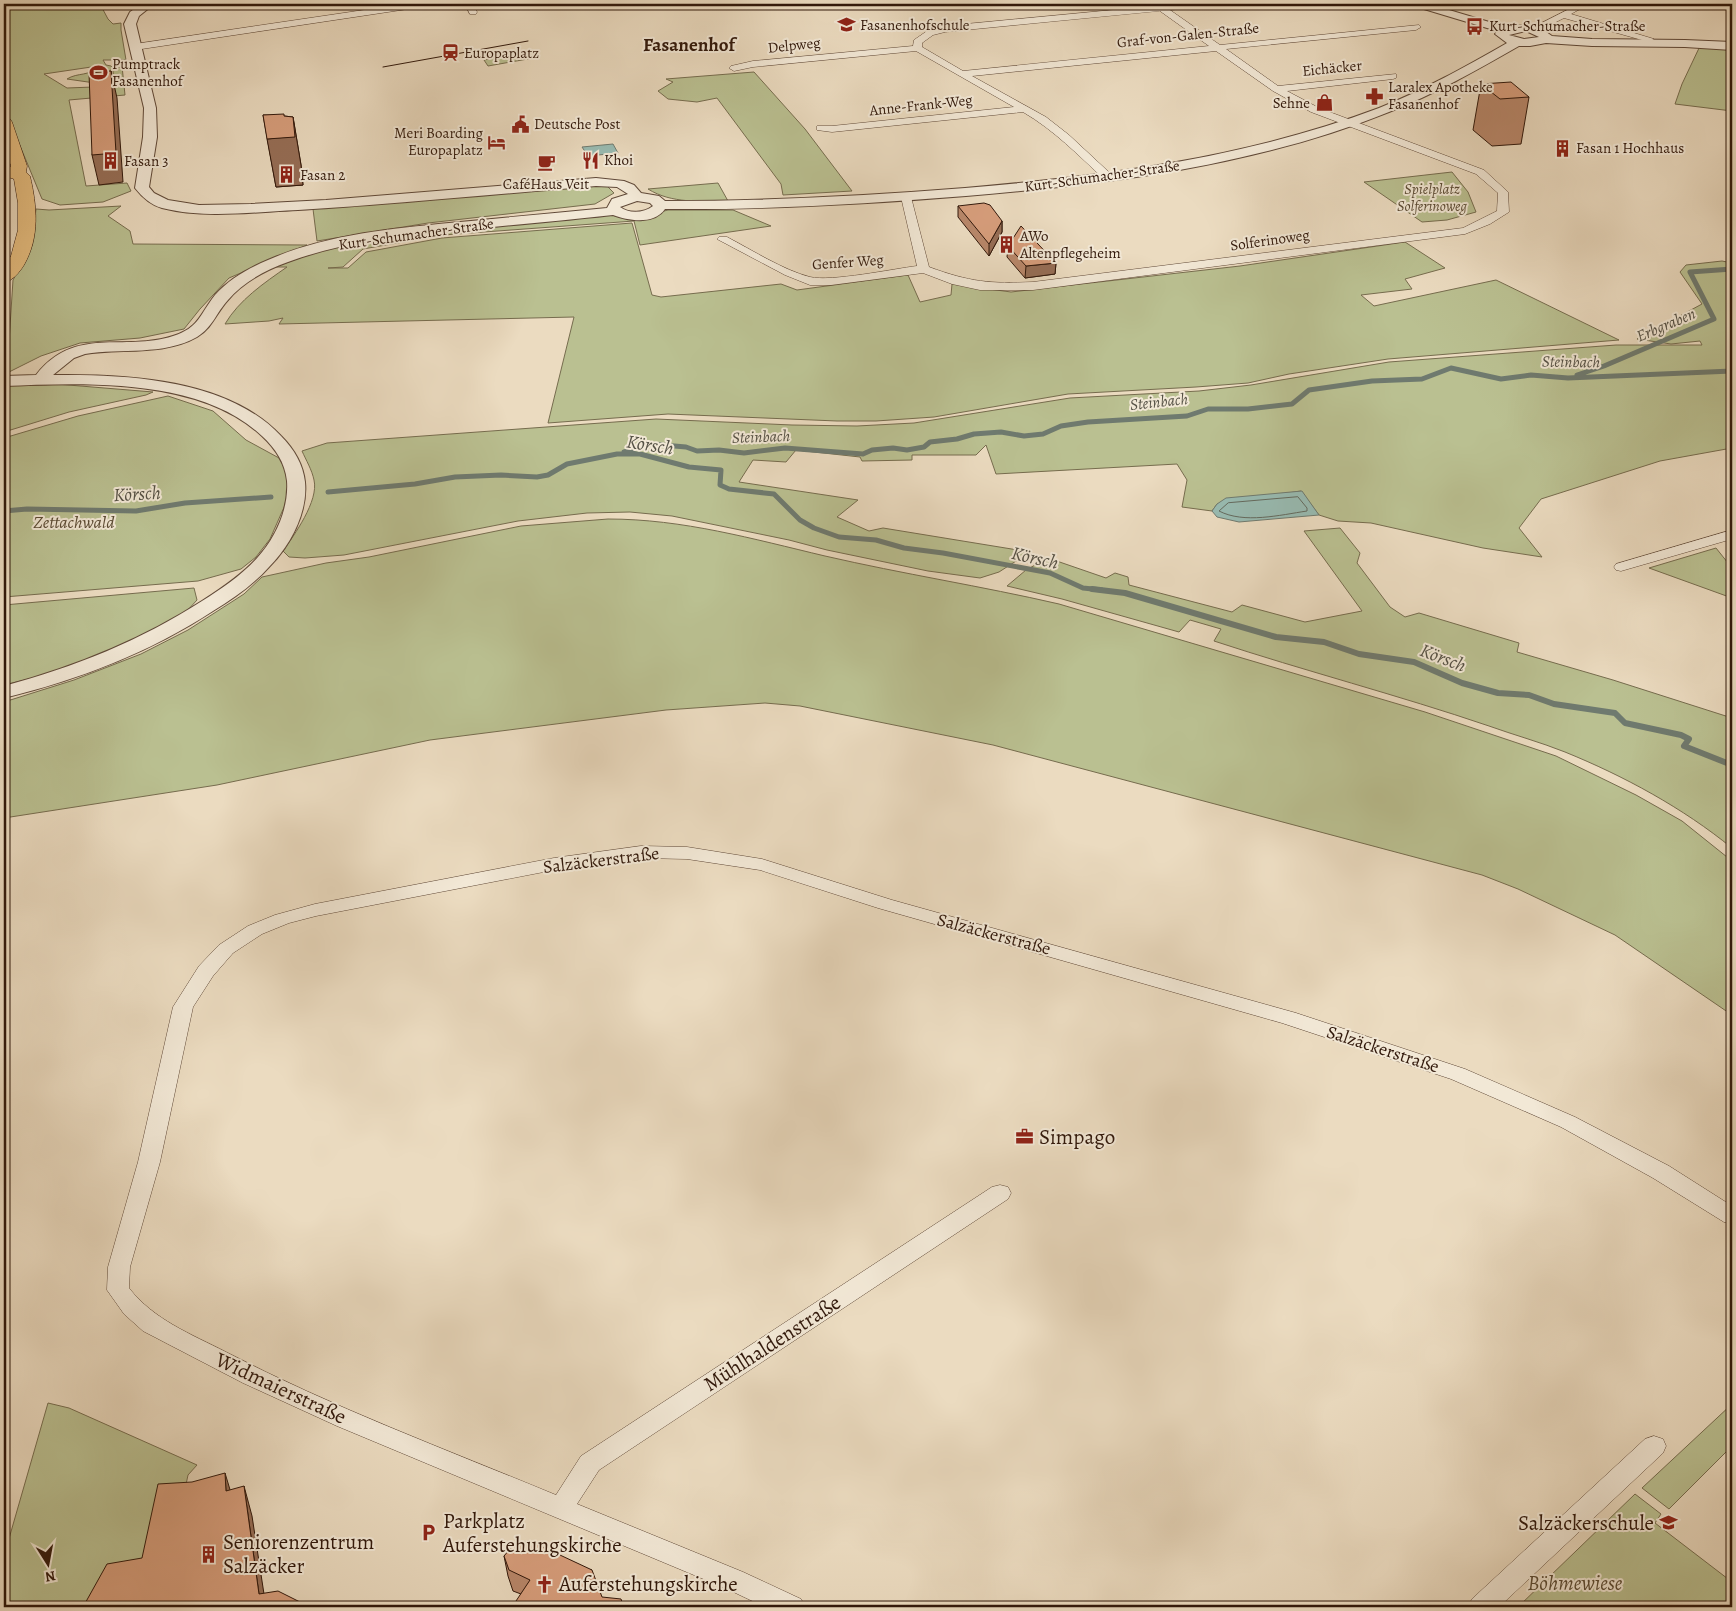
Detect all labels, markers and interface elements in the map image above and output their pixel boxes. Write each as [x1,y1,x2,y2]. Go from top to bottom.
school or university icon: Fasanenhofschule [836,15,856,35]
place label: Fasanenhofschule [860,15,970,35]
bus stop icon: Kurt-Schumacher-Straße [1465,16,1485,36]
place label: Kurt-Schumacher-Straße [1489,16,1646,36]
street label: Graf-von-Galen-Straße [1116,18,1260,52]
district label: Fasanenhof [643,32,738,58]
street label: Delpweg [767,32,822,58]
station icon: Europaplatz [440,43,460,63]
place label: Europaplatz [464,43,539,63]
place label: Pumptrack Fasanenhof [112,54,185,91]
street label: Eichäcker [1301,55,1363,81]
sports icon: Pumptrack Fasanenhof [88,63,108,83]
place label: Laralex Apotheke Fasanenhof [1388,77,1493,114]
pharmacy icon: Laralex Apotheke Fasanenhof [1364,86,1384,106]
street label: Anne-Frank-Weg [867,90,974,120]
place label: Sehne [1273,93,1310,113]
shop icon: Sehne [1314,93,1334,113]
public building icon: Deutsche Post [510,114,530,134]
place label: Deutsche Post [534,114,621,134]
place label: Meri Boarding Europaplatz [394,123,483,160]
hotel icon: Meri Boarding Europaplatz [487,132,507,152]
building icon: Fasan 1 Hochhaus [1552,138,1572,158]
place label: Fasan 1 Hochhaus [1576,138,1684,158]
restaurant icon: Khoi [580,150,600,170]
place label: Khoi [604,150,633,170]
building icon: Fasan 3 [100,151,120,171]
place label: Fasan 3 [124,151,168,171]
cafe icon: CaféHaus Veit [536,153,556,173]
street label: Kurt-Schumacher-Straße [1023,155,1181,197]
building icon: Fasan 2 [276,165,296,185]
place label: Fasan 2 [300,165,345,185]
place label: CaféHaus Veit [503,174,589,194]
park label: Spielplatz Solferinoweg [1397,179,1467,216]
street label: Kurt-Schumacher-Straße [337,213,495,255]
street label: Solferinoweg [1229,224,1311,255]
place label: AWo Altenpflegeheim [1019,226,1121,263]
building icon: AWo Altenpflegeheim [996,235,1016,255]
street label: Genfer Weg [812,249,885,274]
water label: Erbgraben [1633,303,1699,347]
water label: Steinbach [1542,350,1601,374]
water label: Steinbach [1129,388,1189,416]
water label: Steinbach [731,425,791,449]
water label: Körsch [625,428,675,462]
water label: Körsch [113,480,161,508]
park label: Zettachwald [33,510,115,534]
water label: Körsch [1009,540,1061,576]
water label: Körsch [1416,637,1470,679]
street label: Salzäckerstraße [542,841,660,879]
street label: Salzäckerstraße [934,907,1054,961]
street label: Salzäckerstraße [1324,1020,1442,1078]
place label: Simpago [1039,1123,1115,1151]
office icon: Simpago [1015,1127,1035,1147]
street label: Mühlhaldenstraße [698,1288,846,1398]
street label: Widmaierstraße [210,1345,351,1431]
place label: Parkplatz Auferstehungskirche [442,1507,622,1559]
place label: Salzäckerschule [1518,1509,1654,1537]
school or university icon: Salzäckerschule [1658,1513,1678,1533]
parking icon: Parkplatz Auferstehungskirche [419,1523,439,1543]
place label: Seniorenzentrum Salzäcker [223,1528,374,1580]
north arrow [22,1538,72,1588]
building icon: Seniorenzentrum Salzäcker [199,1544,219,1564]
text: N [44,1566,57,1587]
park label: Böhmewiese [1528,1569,1623,1597]
place label: Auferstehungskirche [558,1570,738,1598]
church icon: Auferstehungskirche [535,1574,555,1594]

